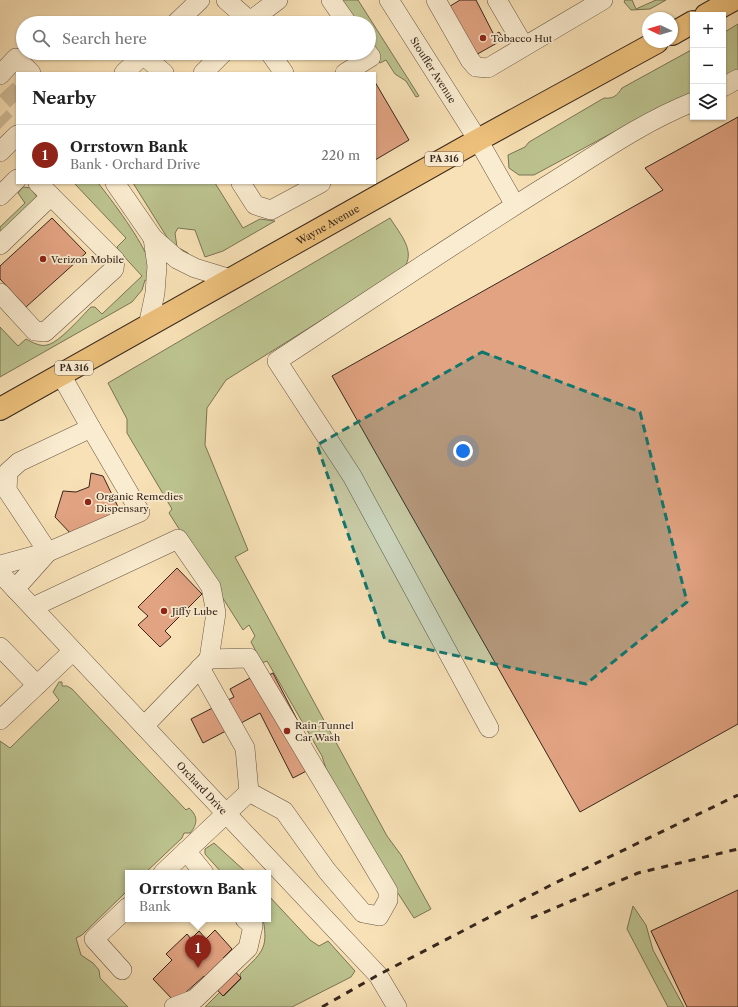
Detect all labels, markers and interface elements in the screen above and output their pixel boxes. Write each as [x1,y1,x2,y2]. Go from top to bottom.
north arrow [642,12,678,48]
map controls [690,12,726,120]
button: + [690,12,726,48]
search box [16,16,376,60]
icon: search [30,27,52,49]
text: Search here [62,29,147,48]
place label: Tobacco Hut [491,32,553,45]
marker: Tobacco Hut [478,33,488,43]
street label: Stouffer Avenue [407,35,459,106]
button: − [690,48,726,84]
button: layers [690,84,726,120]
text: Nearby [32,88,96,108]
text: Orrstown Bank [70,137,188,156]
text: 1 [42,147,48,163]
text: 220 m [321,147,360,163]
road number: PA 316 [425,152,463,166]
text: Bank · Orchard Drive [70,156,200,172]
street label: Wayne Avenue [293,202,362,248]
place label: Verizon Mobile [50,253,124,266]
marker: Verizon Mobile [38,254,48,264]
road number: PA 316 [55,361,93,375]
your location [453,441,473,461]
place label: Organic Remedies Dispensary [96,490,183,515]
marker: Organic Remedies Dispensary [83,497,93,507]
place label: Jiffy Lube [170,605,218,618]
marker: Jiffy Lube [159,606,169,616]
place label: Rain Tunnel Car Wash [295,719,354,744]
marker: Rain Tunnel Car Wash [282,726,292,736]
street label: Orchard Drive [174,759,230,818]
popup [125,870,271,922]
text: Orrstown Bank [139,879,257,898]
text: Bank [139,898,171,914]
pin: 1 [185,935,211,968]

